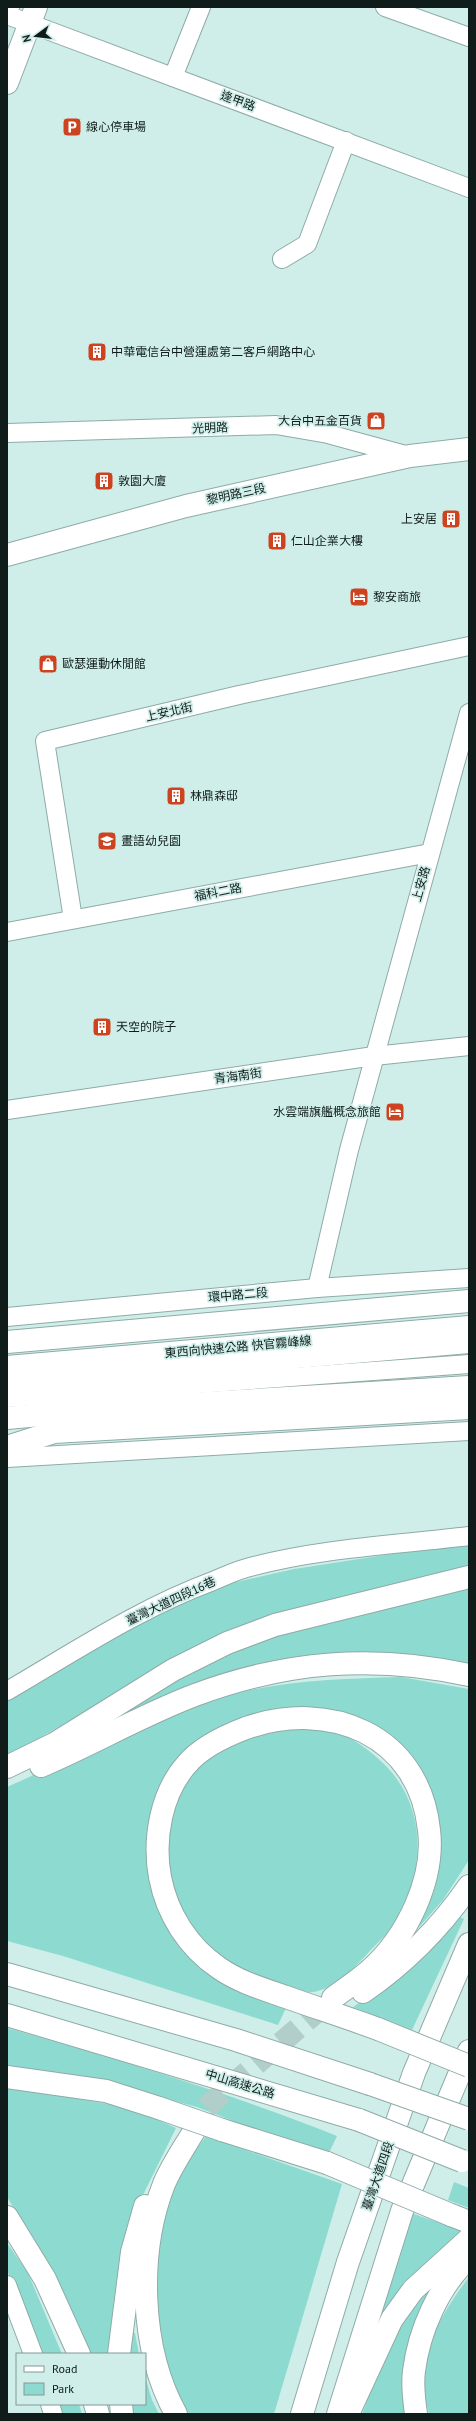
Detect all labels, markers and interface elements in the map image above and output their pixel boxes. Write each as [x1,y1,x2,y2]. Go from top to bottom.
north arrow [16,16,56,56]
text: N [19,33,34,44]
street label: 逢甲路 [219,87,258,114]
parking icon: 線心停車場 [61,116,83,138]
place label: 線心停車場 [86,119,146,134]
building icon: 中華電信台中營運處第二客戶網路中心 [86,341,108,363]
place label: 中華電信台中營運處第二客戶網路中心 [111,344,315,359]
shop icon: 大台中五金百貨 [365,410,387,432]
place label: 大台中五金百貨 [278,413,362,428]
street label: 光明路 [192,419,228,436]
building icon: 敦園大廈 [93,470,115,492]
place label: 敦園大廈 [118,473,166,488]
street label: 黎明路三段 [205,480,267,507]
building icon: 上安居 [440,508,462,530]
place label: 上安居 [401,511,437,526]
building icon: 仁山企業大樓 [266,530,288,552]
place label: 仁山企業大樓 [291,533,363,548]
hotel icon: 黎安商旅 [348,586,370,608]
place label: 黎安商旅 [373,589,421,604]
shop icon: 歐瑟運動休閒館 [37,653,59,675]
place label: 歐瑟運動休閒館 [62,656,146,671]
street label: 上安北街 [144,699,194,724]
building icon: 林鼎森邸 [165,785,187,807]
place label: 林鼎森邸 [190,788,238,803]
school or university icon: 畫語幼兒園 [96,830,118,852]
place label: 畫語幼兒園 [121,833,181,848]
street label: 上安路 [408,864,433,903]
street label: 福科二路 [193,880,243,903]
building icon: 天空的院子 [91,1016,113,1038]
place label: 天空的院子 [116,1019,176,1034]
street label: 青海南街 [213,1065,263,1086]
hotel icon: 水雲端旗艦概念旅館 [384,1101,406,1123]
place label: 水雲端旗艦概念旅館 [273,1104,381,1119]
street label: 環中路二段 [207,1284,269,1305]
street label: 東西向快速公路 快官霧峰線 [164,1333,312,1360]
street label: 臺灣大道四段16巷 [124,1573,218,1628]
street label: 中山高速公路 [204,2066,277,2101]
street label: 臺灣大道四段 [359,2139,396,2212]
legend [16,2353,146,2405]
text: Road [52,2361,77,2376]
text: Park [52,2381,74,2396]

